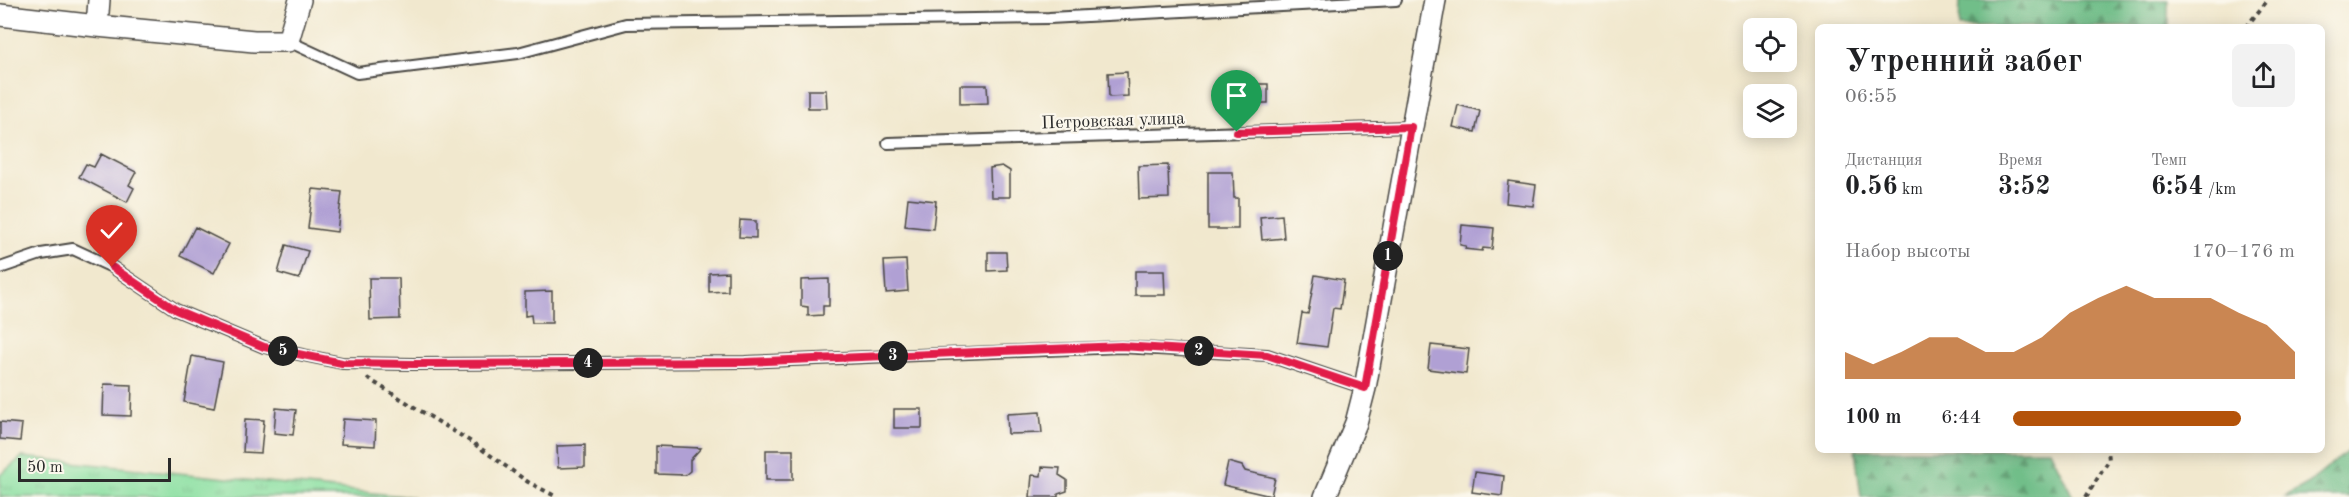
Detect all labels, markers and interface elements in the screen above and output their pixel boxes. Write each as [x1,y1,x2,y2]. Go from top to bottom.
map controls [1743,18,1797,138]
button: locate [1743,18,1797,72]
button: share [2232,44,2295,107]
text: Утренний забег [1845,46,2082,79]
pin [1211,70,1262,132]
icon: arrive [1220,79,1253,112]
button: layers [1743,84,1797,138]
text: 06:55 [1845,87,1897,107]
street label: Петровская улица [1041,109,1185,133]
text: Дистанция [1845,153,1922,169]
text: Время [1998,153,2042,169]
text: Темп [2151,153,2187,169]
text: 0.56 [1845,174,1898,200]
text: 3:52 [1998,174,2051,200]
text: 6:54 [2151,174,2204,200]
text: km [1898,182,1923,198]
text: /km [2204,182,2236,198]
pin [86,205,137,267]
icon: check [95,214,128,247]
pin: 1 [1373,241,1403,271]
text: Набор высоты [1845,242,1971,262]
text: 170–176 m [2192,242,2295,262]
text: 1 [1383,248,1393,264]
pin: 5 [268,336,298,366]
pin: 2 [1184,336,1214,366]
pin: 3 [878,341,908,371]
text: 5 [278,343,288,359]
text: 2 [1194,343,1204,359]
pin: 4 [573,348,603,378]
text: 3 [888,348,898,364]
text: 4 [583,355,593,371]
text: 100 m [1845,408,1901,428]
text: 6:44 [1941,408,1981,428]
scale bar [18,455,171,482]
text: 50 m [27,460,63,476]

